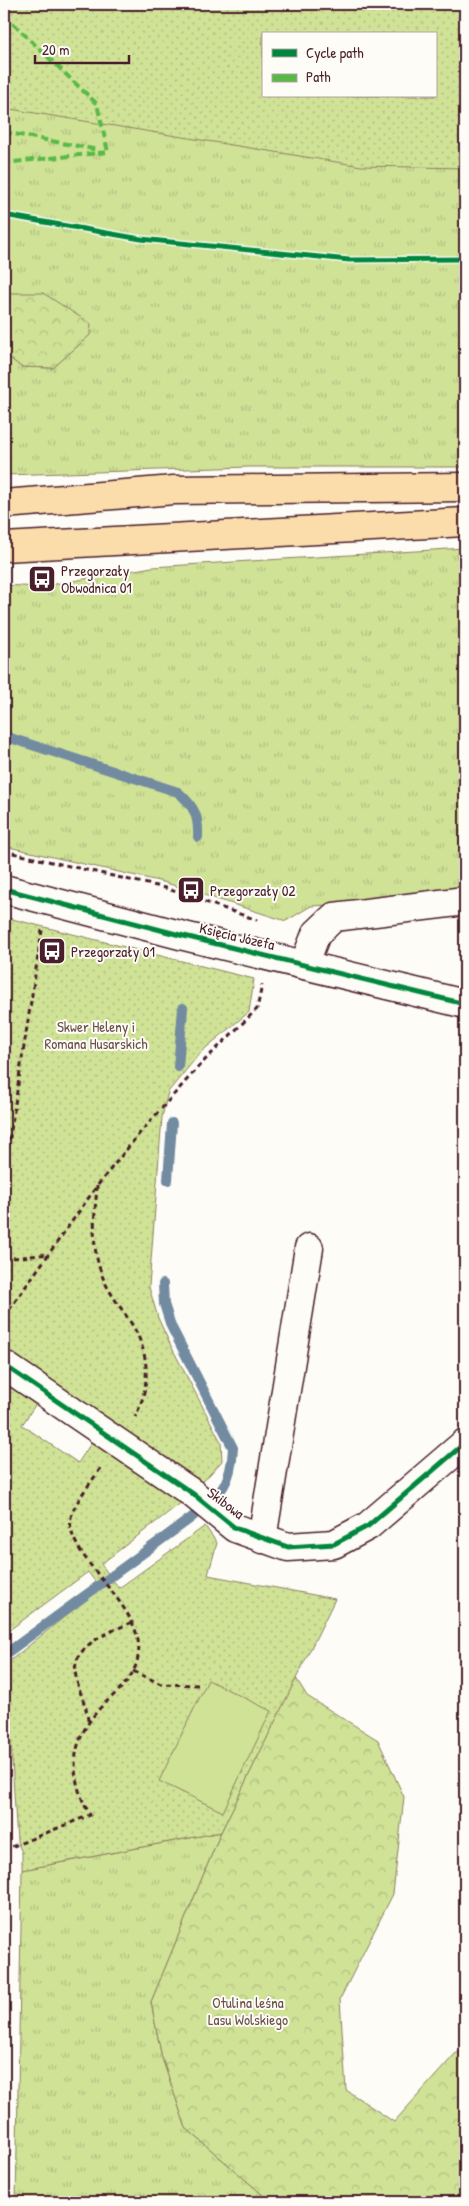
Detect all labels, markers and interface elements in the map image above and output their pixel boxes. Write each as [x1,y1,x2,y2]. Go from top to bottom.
scale bar [35,32,129,64]
legend [262,32,436,98]
text: 20 m [42,39,69,60]
text: Cycle path [306,42,364,63]
text: Path [306,66,331,87]
place label: Przegorzały Obwodnica 01 [61,560,132,598]
bus stop icon: Przegorzały Obwodnica 01 [27,564,57,594]
bus stop icon: Przegorzały 02 [176,875,206,905]
place label: Przegorzały 02 [210,880,295,901]
street label: Księcia Józefa [197,917,277,955]
bus stop icon: Przegorzały 01 [37,936,67,966]
place label: Przegorzały 01 [71,941,155,962]
park label: Skwer Heleny i Romana Husarskich [45,1016,147,1054]
street label: Skibowa [203,1482,249,1524]
park label: Otulina leśna Lasu Wolskiego [208,1992,288,2030]

